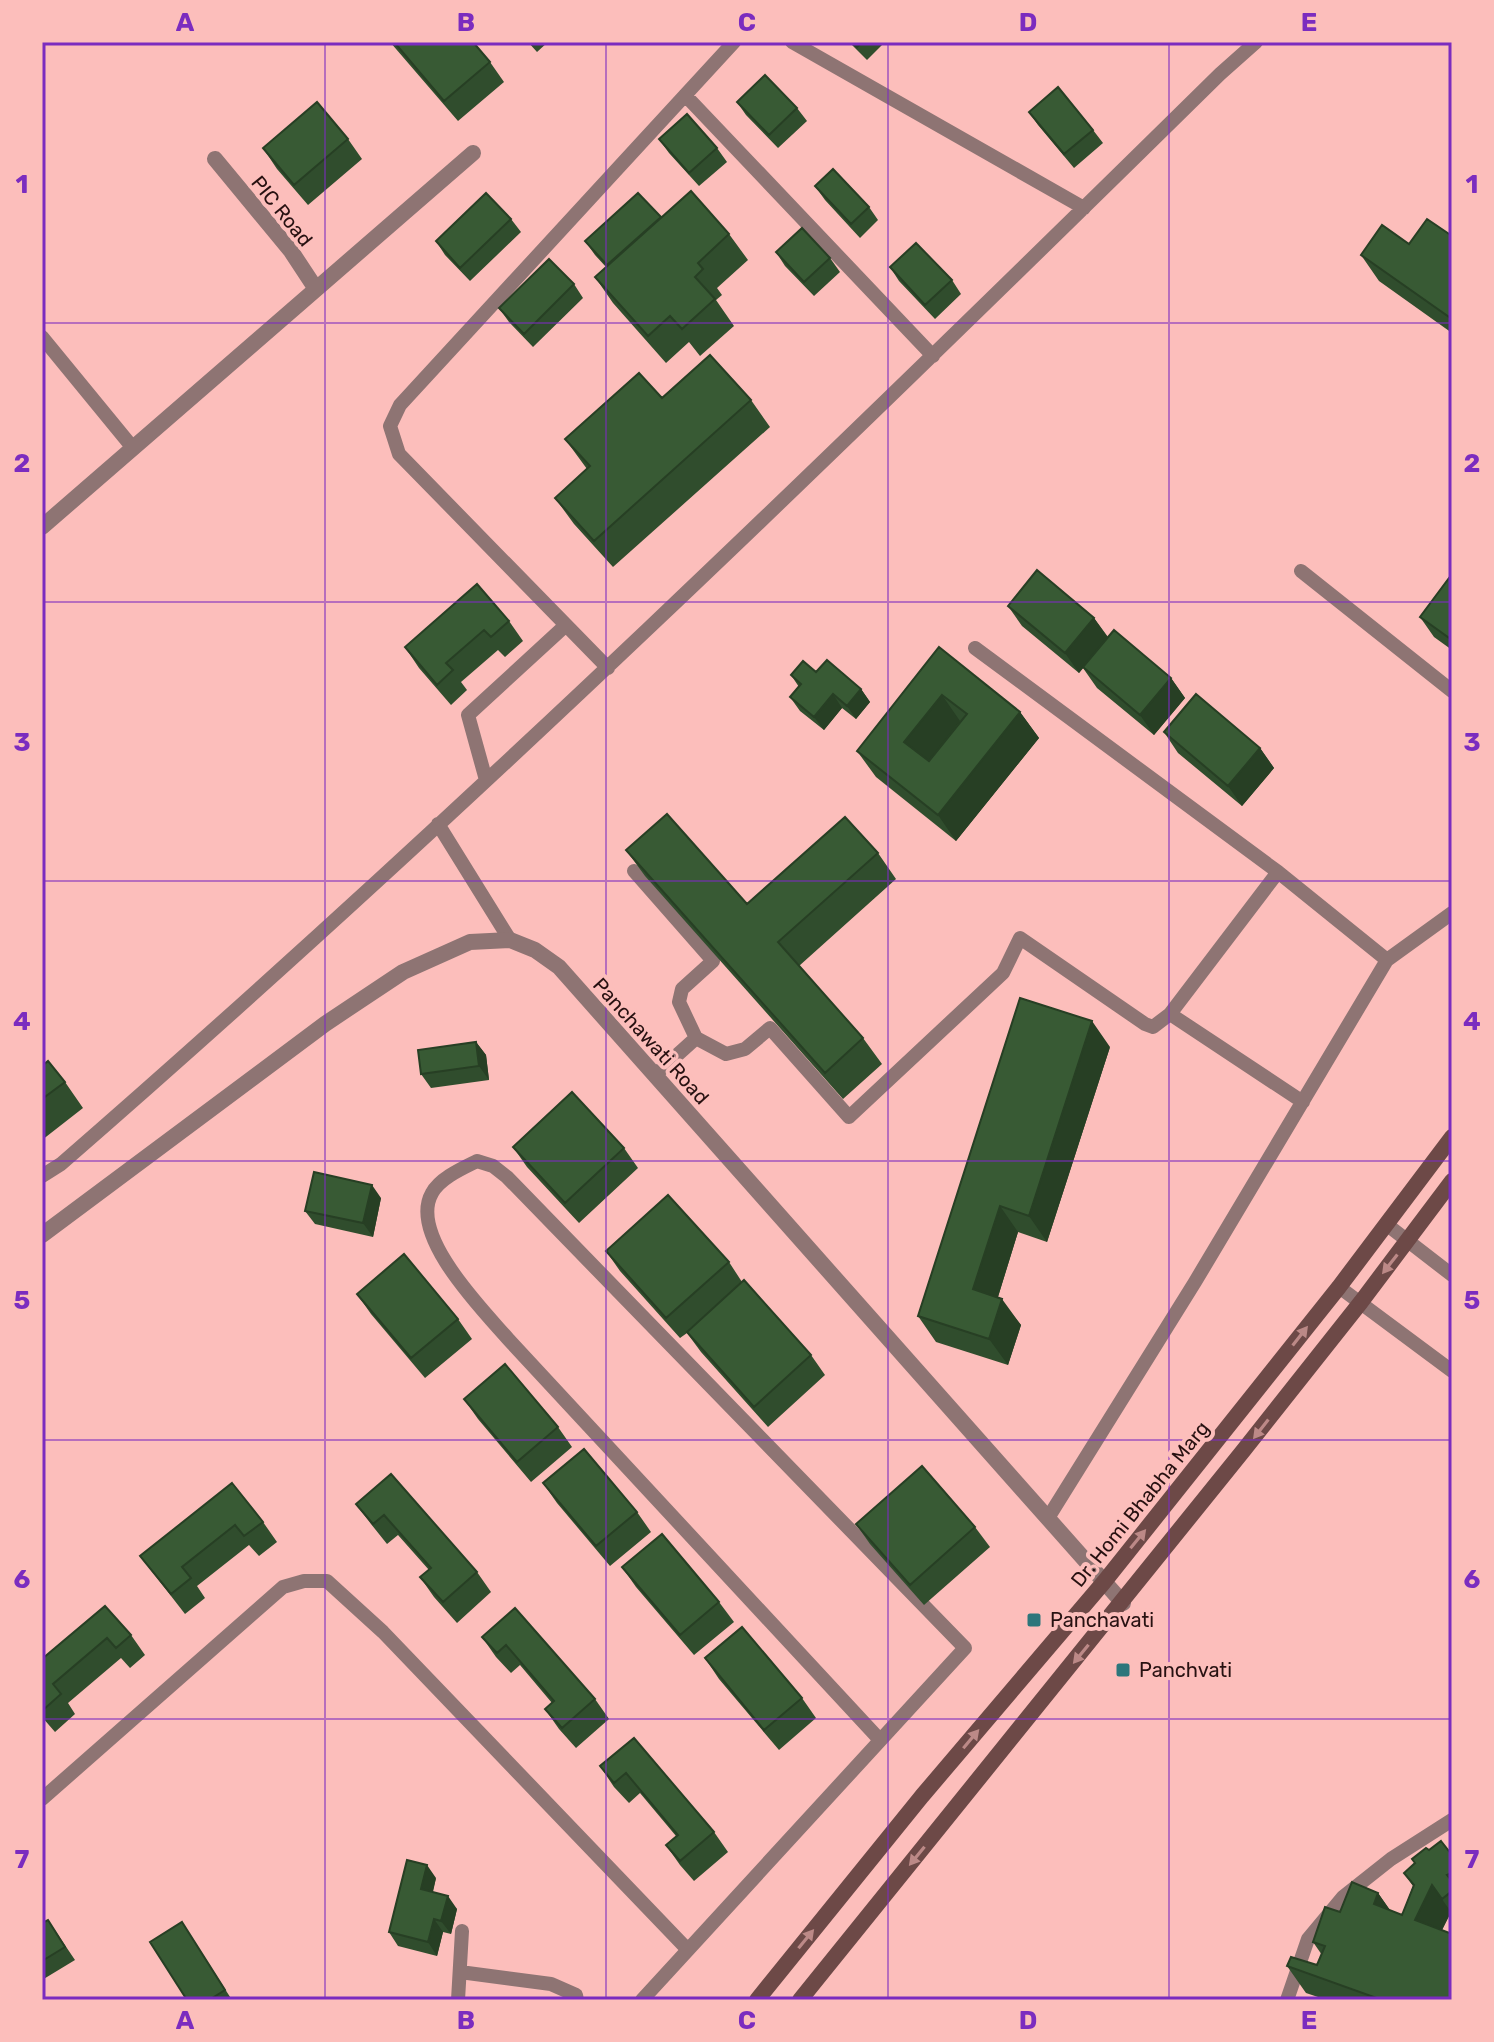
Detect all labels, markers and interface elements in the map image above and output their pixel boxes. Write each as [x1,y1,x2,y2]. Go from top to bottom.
text: A [176,7,195,38]
text: B [457,7,475,38]
text: C [738,7,756,38]
text: D [1019,7,1037,38]
text: E [1301,7,1317,38]
text: 1 [16,169,28,200]
text: 1 [1466,169,1478,200]
street label: PIC Road [246,171,318,251]
text: 2 [14,448,30,479]
text: 2 [1464,448,1480,479]
text: 3 [13,727,31,758]
text: 3 [1463,727,1481,758]
street label: Panchawati Road [588,973,714,1109]
text: 4 [13,1006,31,1037]
text: 4 [1463,1006,1481,1037]
one-way arrow [1383,1254,1399,1275]
text: 5 [14,1285,30,1316]
text: 5 [1464,1285,1480,1316]
one-way arrow [1291,1326,1308,1346]
street label: Dr. Homi Bhabha Marg [1066,1416,1214,1592]
one-way arrow [1253,1419,1269,1439]
one-way arrow [1130,1529,1146,1549]
text: 6 [14,1564,31,1595]
text: 6 [1464,1564,1481,1595]
place label: Panchavati [1050,1608,1154,1632]
marker: Panchavati [1025,1611,1043,1629]
one-way arrow [1073,1644,1090,1664]
place label: Panchvati [1139,1658,1232,1682]
marker: Panchvati [1114,1661,1132,1679]
one-way arrow [962,1729,979,1749]
text: 7 [15,1844,30,1875]
text: 7 [1465,1844,1480,1875]
one-way arrow [910,1846,926,1866]
one-way arrow [797,1930,814,1950]
text: A [176,2005,195,2036]
text: B [457,2005,475,2036]
text: C [738,2005,756,2036]
text: D [1019,2005,1037,2036]
text: E [1301,2005,1317,2036]

